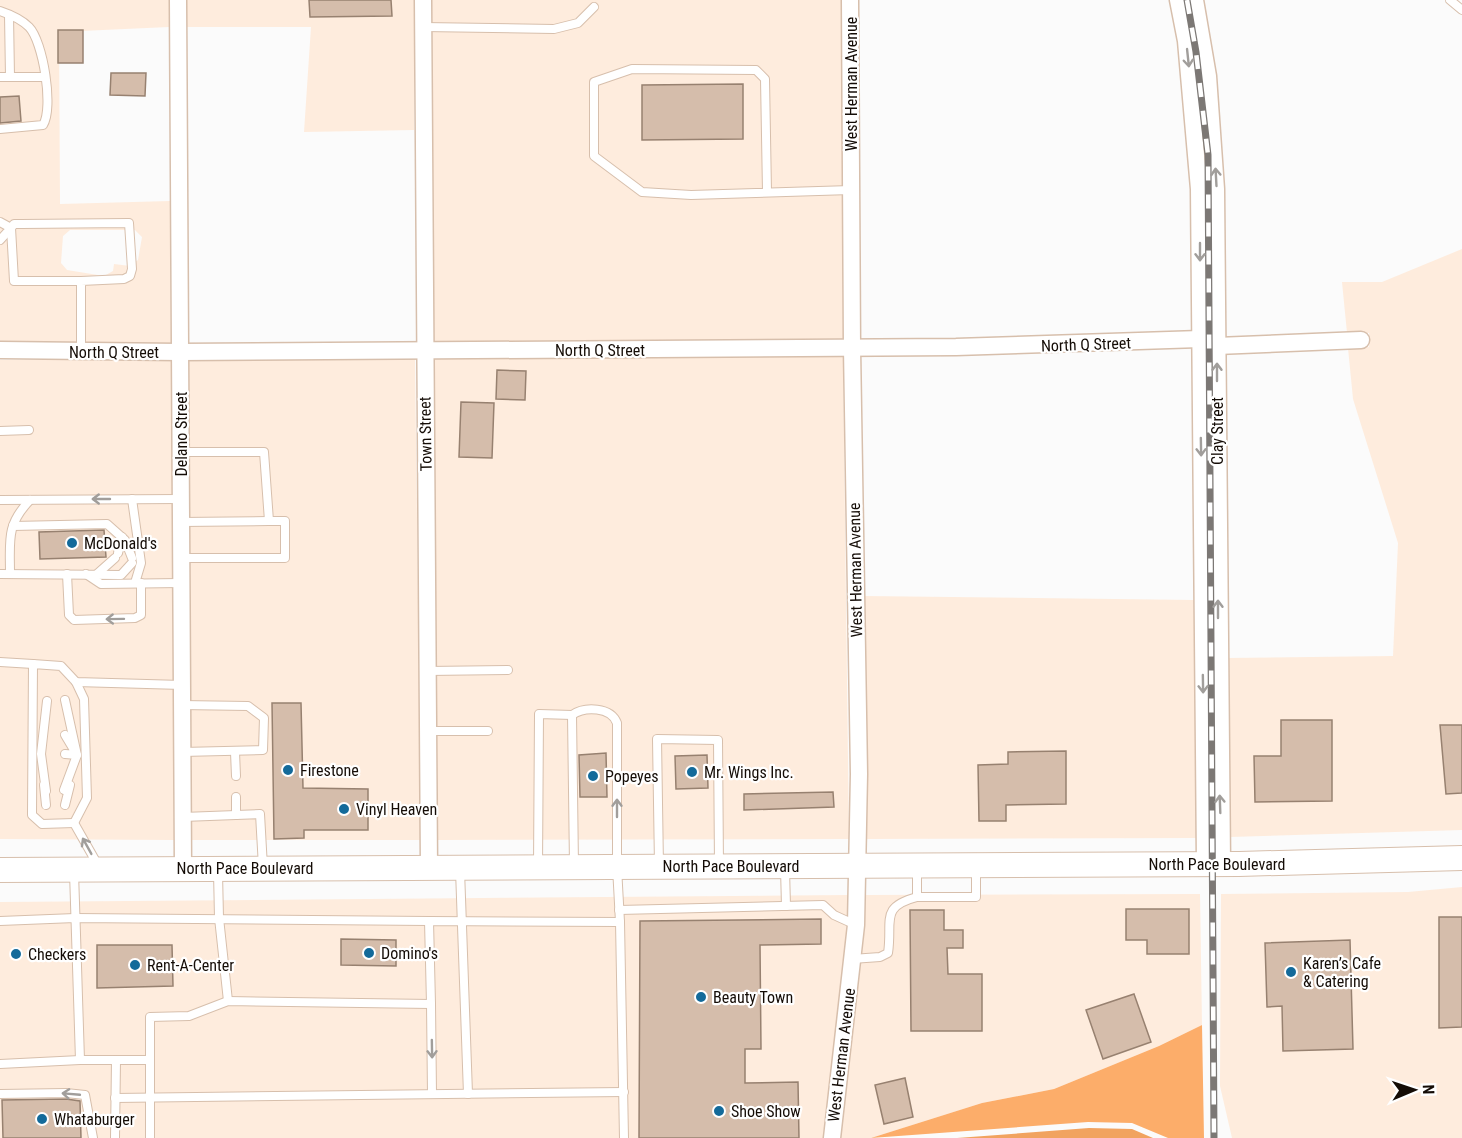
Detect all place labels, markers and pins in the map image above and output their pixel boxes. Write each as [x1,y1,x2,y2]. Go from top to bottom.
place label: McDonald's [84,534,157,553]
marker: McDonald's [65,536,79,550]
place label: Firestone [300,761,359,780]
marker: Firestone [281,763,295,777]
place label: Mr. Wings Inc. [704,763,794,782]
marker: Mr. Wings Inc. [685,765,699,779]
place label: Popeyes [605,767,658,786]
marker: Popeyes [586,769,600,783]
place label: Vinyl Heaven [356,800,437,819]
marker: Vinyl Heaven [337,802,351,816]
place label: Domino's [381,944,438,963]
place label: Checkers [28,945,86,964]
marker: Domino's [362,946,376,960]
marker: Checkers [9,947,23,961]
place label: Karen’s Cafe & Catering [1303,954,1381,991]
place label: Rent-A-Center [147,956,234,975]
marker: Rent-A-Center [128,958,142,972]
marker: Karen’s Cafe & Catering [1284,965,1298,979]
place label: Beauty Town [713,988,793,1007]
marker: Beauty Town [694,990,708,1004]
place label: Shoe Show [731,1102,801,1121]
marker: Shoe Show [712,1104,726,1118]
place label: Whataburger [54,1110,135,1129]
marker: Whataburger [35,1112,49,1126]

